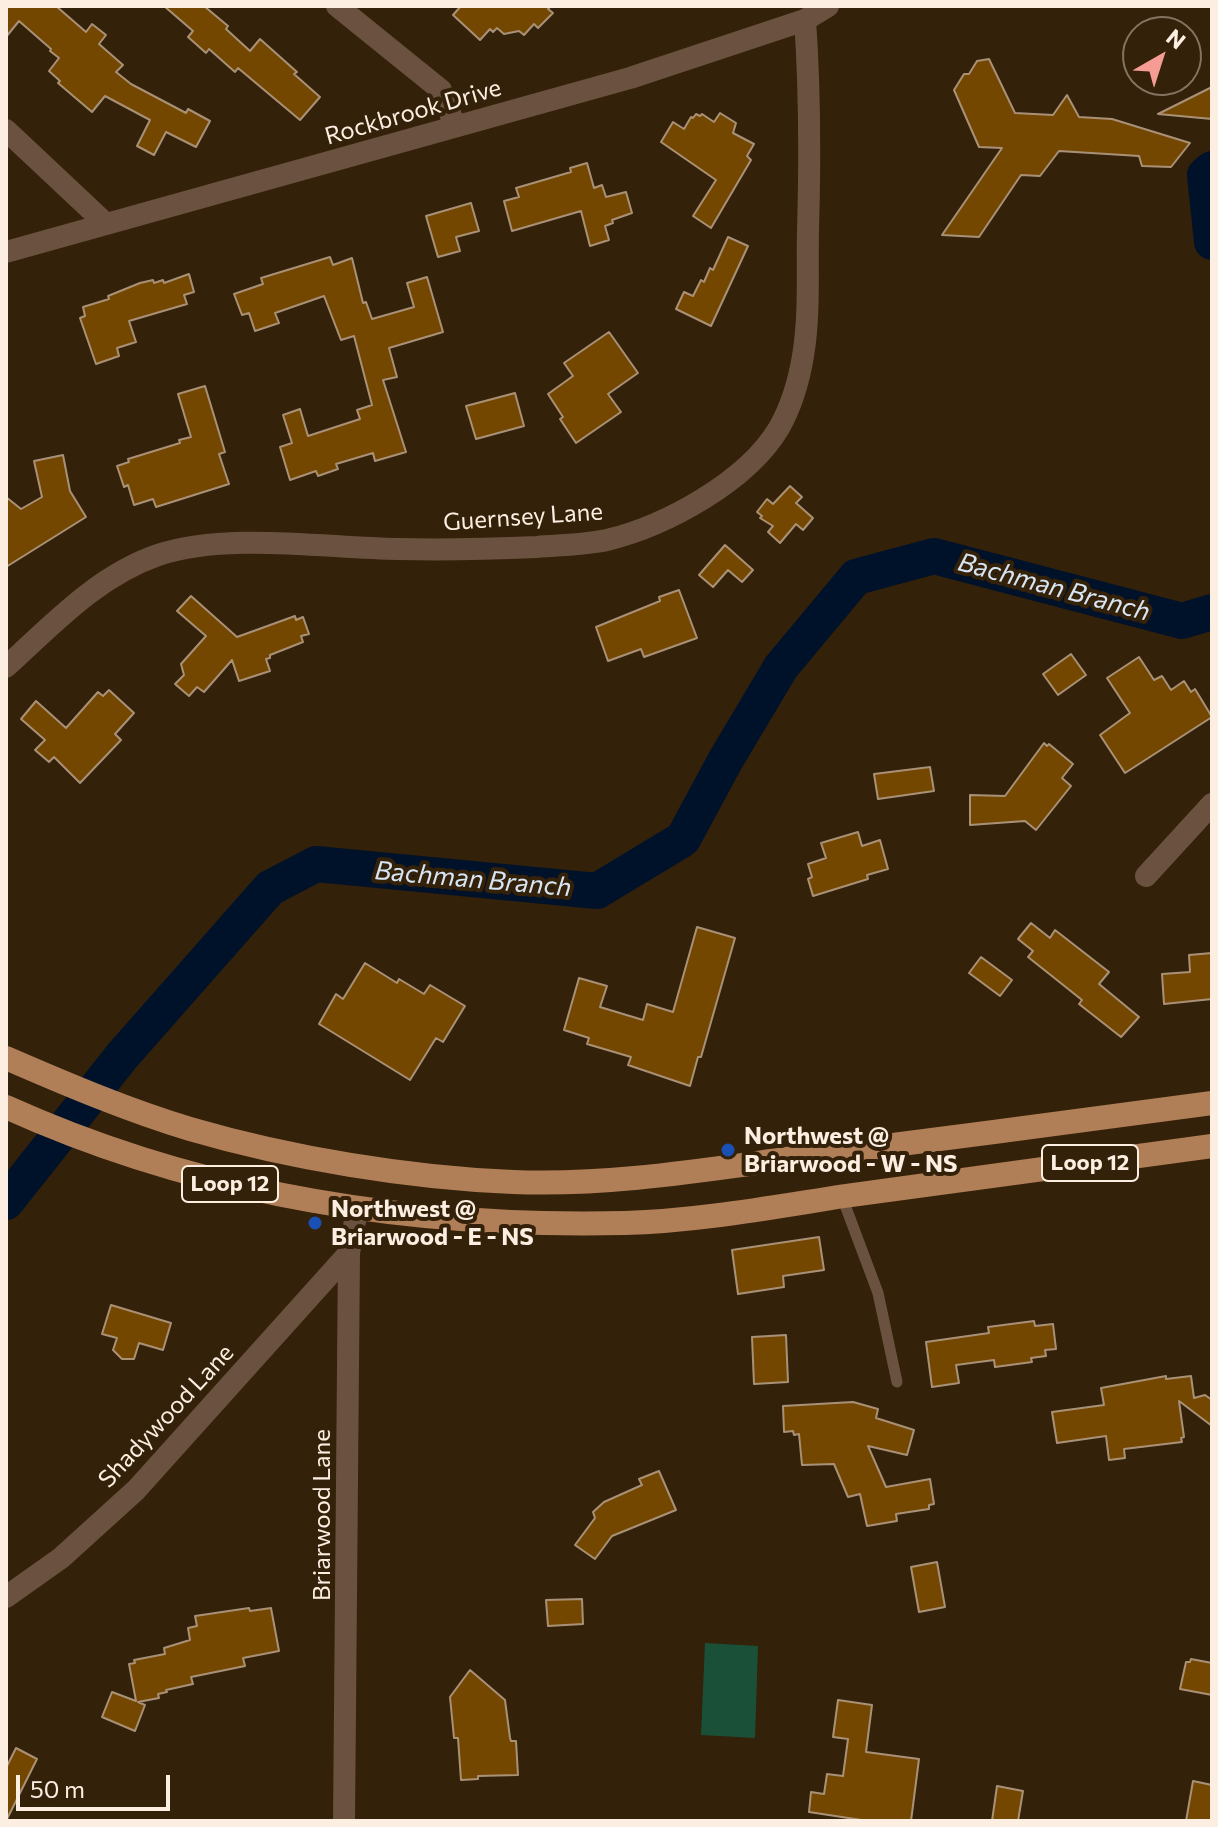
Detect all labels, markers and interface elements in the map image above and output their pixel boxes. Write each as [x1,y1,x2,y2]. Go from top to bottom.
north arrow [1122,16,1202,96]
text: N [1161,23,1191,54]
street label: Rockbrook Drive [321,73,505,151]
street label: Guernsey Lane [442,497,604,537]
water label: Bachman Branch [955,546,1153,628]
water label: Bachman Branch [373,855,573,903]
place label: Northwest @ Briarwood - W - NS [744,1122,957,1178]
marker: Northwest @ Briarwood - W - NS [719,1141,737,1159]
road number: Loop 12 [1042,1145,1138,1181]
road number: Loop 12 [182,1166,278,1202]
place label: Northwest @ Briarwood - E - NS [331,1195,534,1251]
marker: Northwest @ Briarwood - E - NS [306,1214,324,1232]
street label: Shadywood Lane [92,1338,240,1494]
street label: Briarwood Lane [308,1429,336,1601]
scale bar [20,1759,174,1809]
text: 50 m [30,1774,85,1803]

